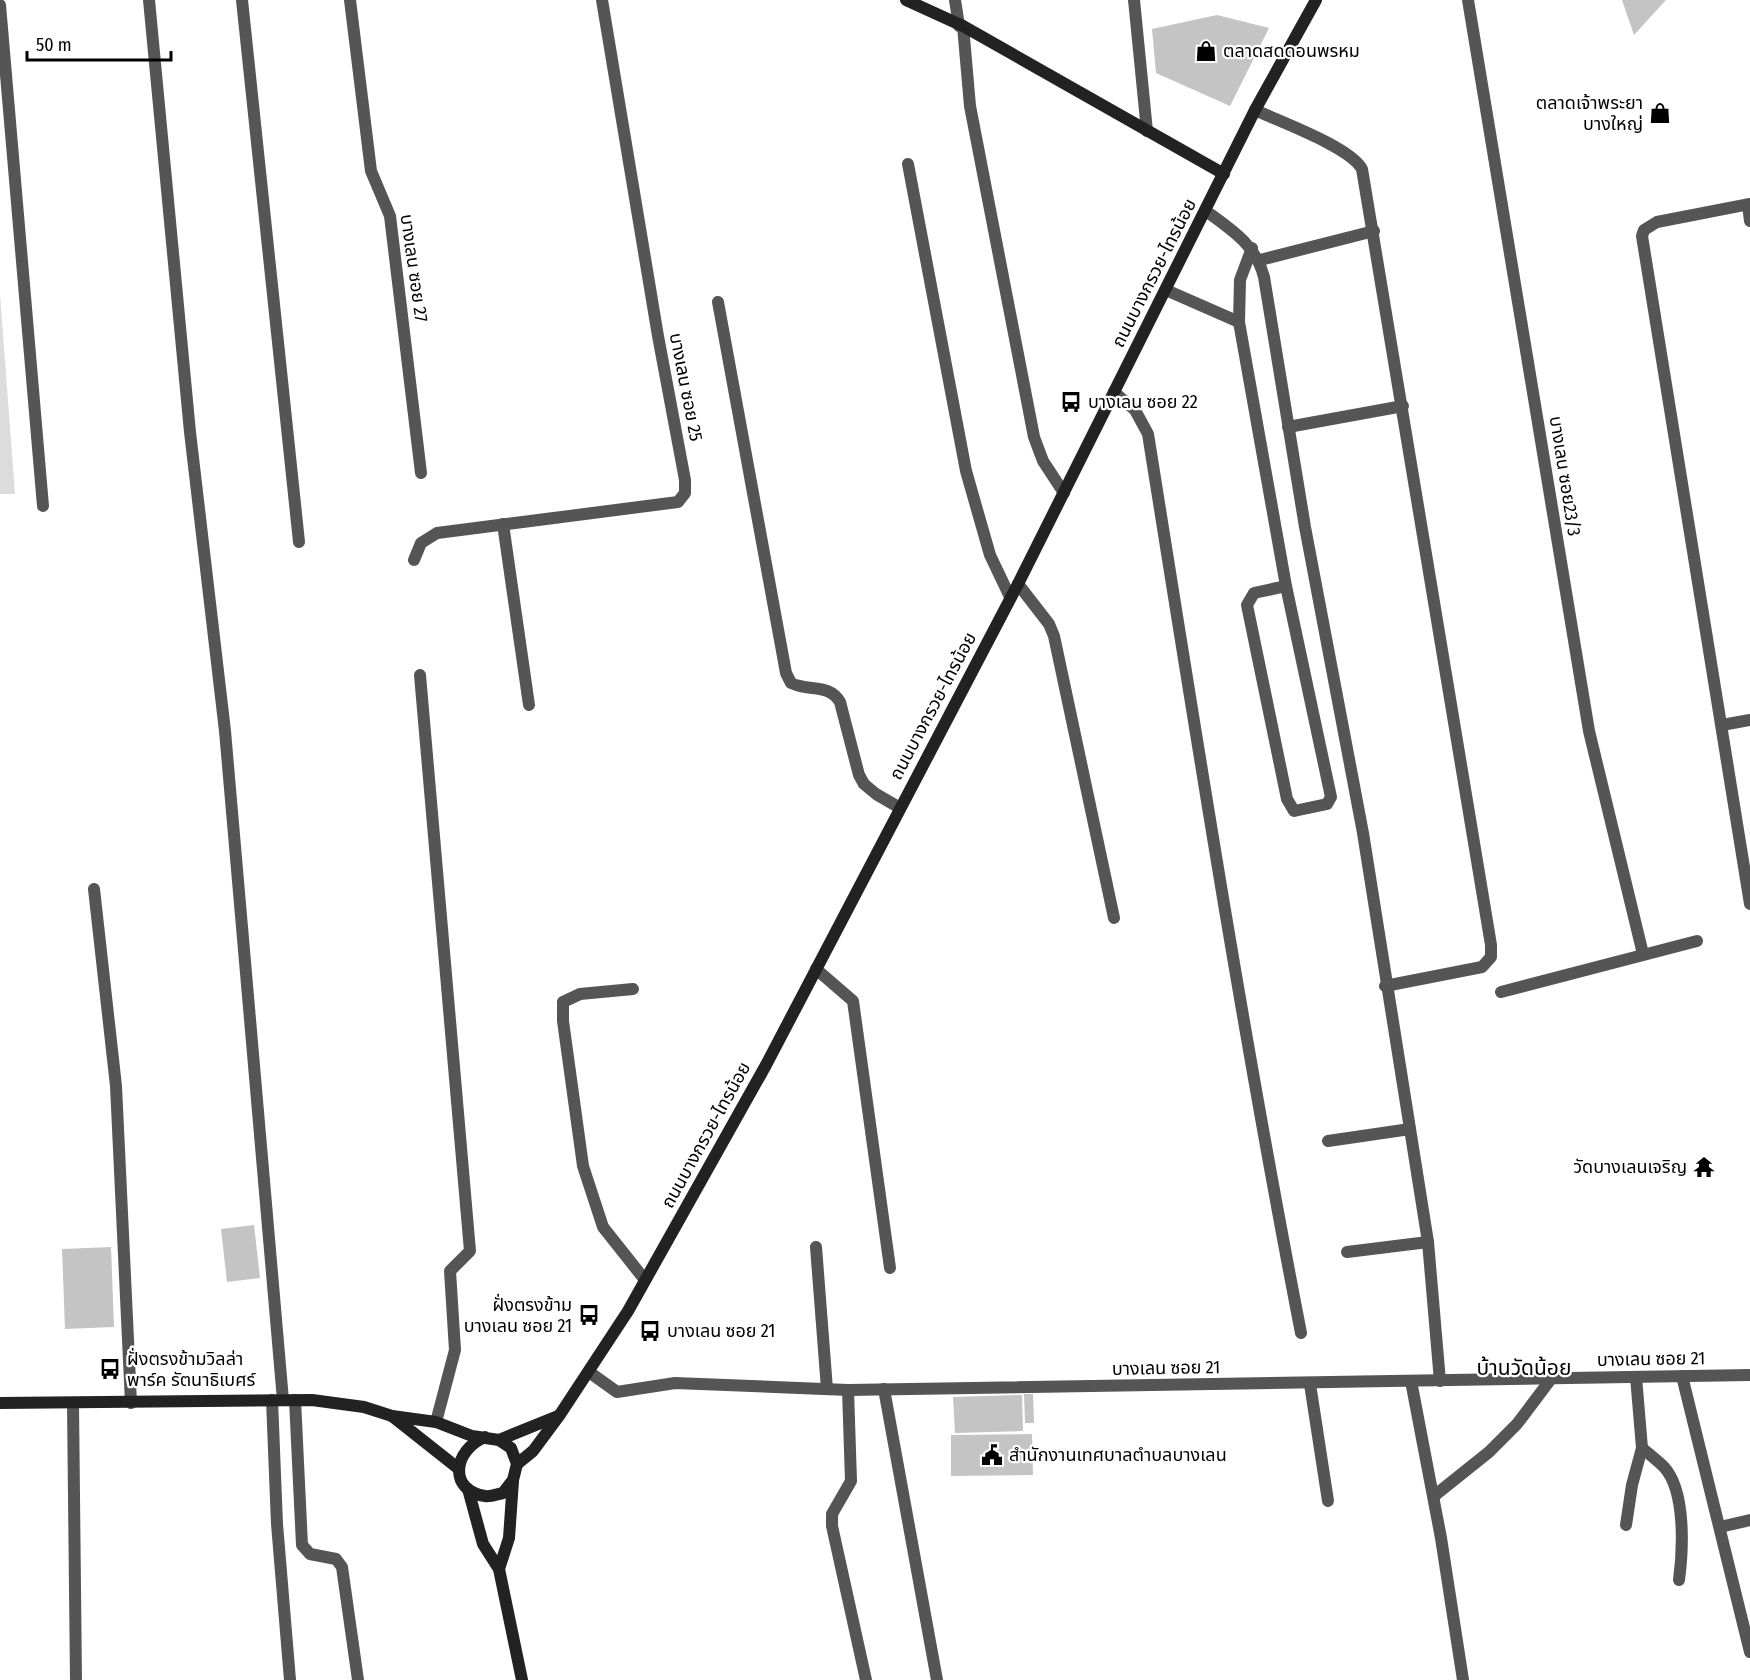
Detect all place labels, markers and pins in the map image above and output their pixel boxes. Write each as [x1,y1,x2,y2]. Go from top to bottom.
shop icon: ตลาดสดดอนพรหม [1194,39,1218,63]
place label: ตลาดสดดอนพรหม [1223,40,1360,62]
place label: ตลาดเจ้าพระยา บางใหญ่ [1536,92,1643,135]
shop icon: ตลาดเจ้าพระยา บางใหญ่ [1648,101,1672,125]
bus stop icon: บางเลน ซอย 22 [1059,390,1083,414]
place label: บางเลน ซอย 22 [1088,391,1198,413]
temple icon: วัดบางเลนเจริญ [1692,1155,1716,1179]
place label: วัดบางเลนเจริญ [1573,1156,1687,1178]
place label: ฝั่งตรงข้าม บางเลน ซอย 21 [464,1293,572,1337]
bus stop icon: ฝั่งตรงข้าม บางเลน ซอย 21 [577,1303,601,1327]
bus stop icon: บางเลน ซอย 21 [638,1319,662,1343]
place label: บางเลน ซอย 21 [667,1320,775,1342]
place label: ฝั่งตรงข้ามวิลล่า พาร์ค รัตนาธิเบศร์ [127,1347,256,1391]
bus stop icon: ฝั่งตรงข้ามวิลล่า พาร์ค รัตนาธิเบศร์ [98,1357,122,1381]
public building icon: สำนักงานเทศบาลตำบลบางเลน [980,1443,1004,1467]
place label: สำนักงานเทศบาลตำบลบางเลน [1009,1444,1227,1466]

